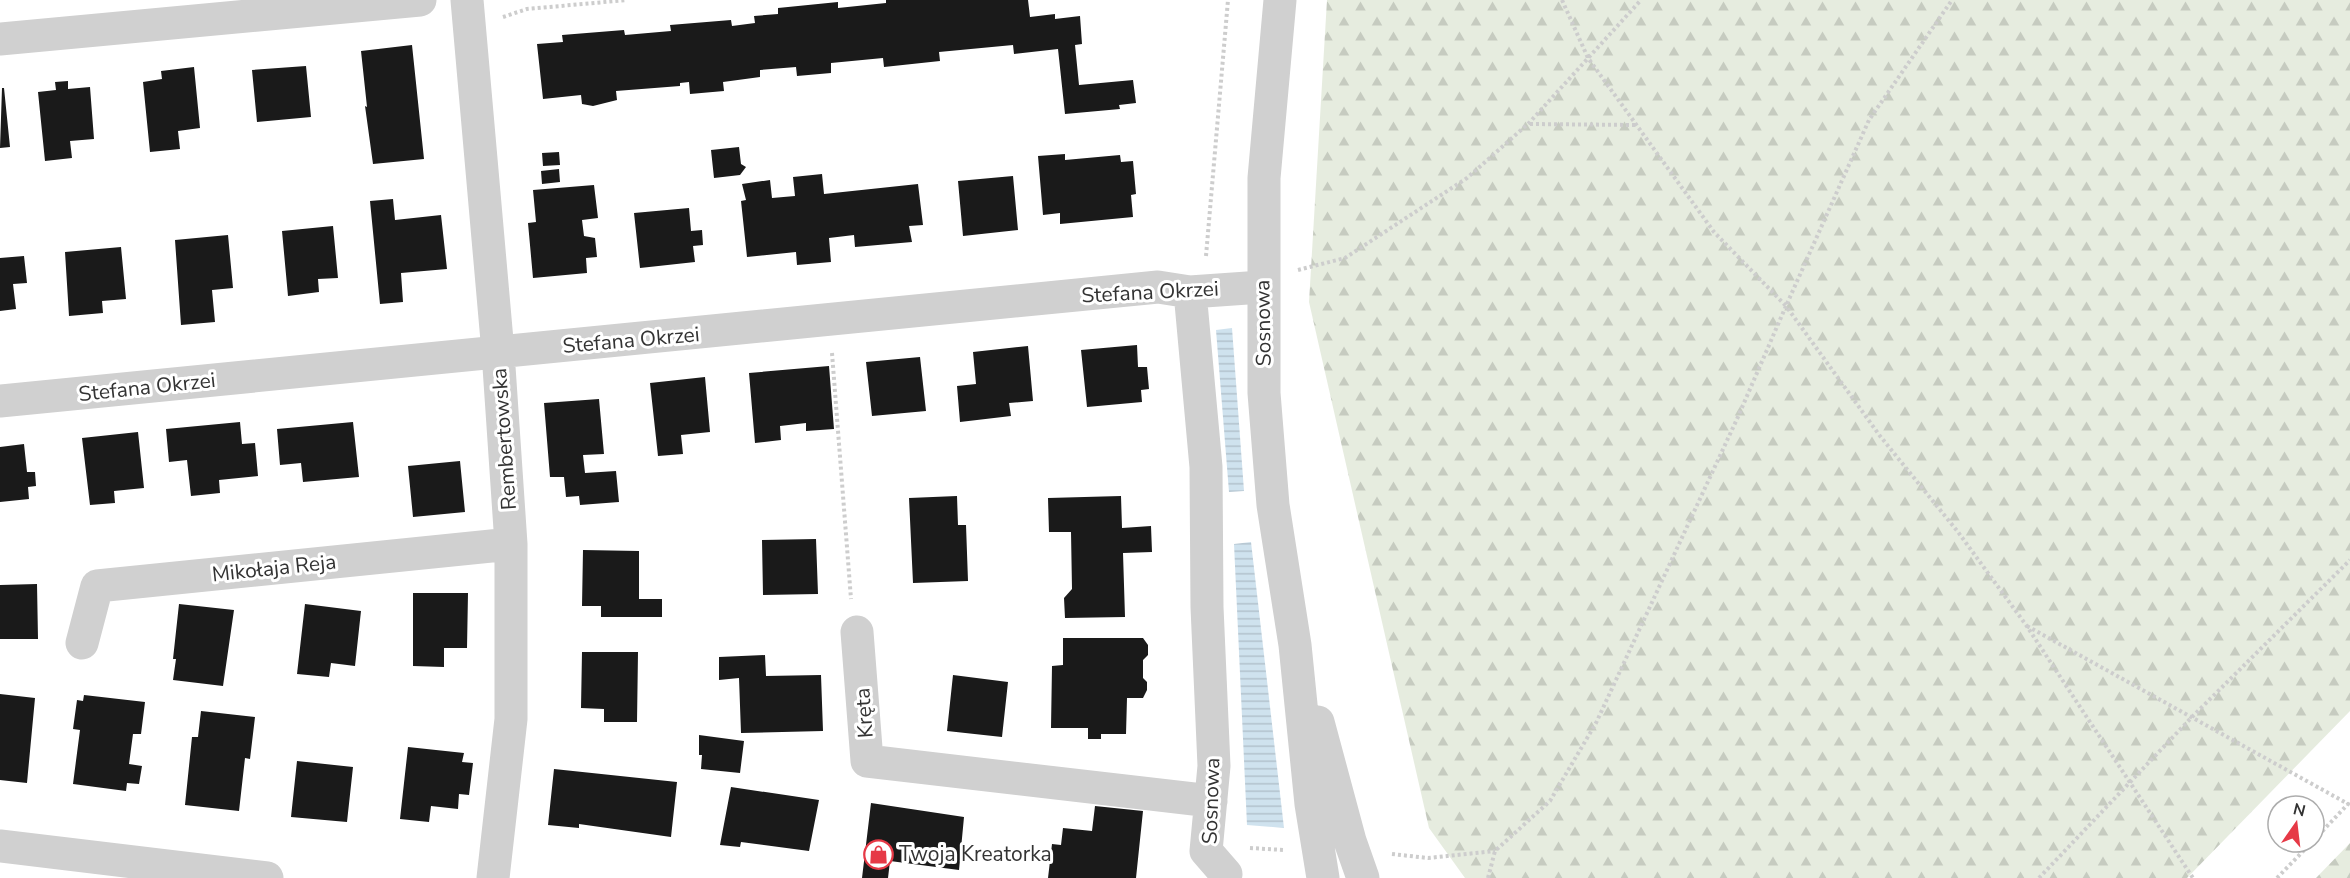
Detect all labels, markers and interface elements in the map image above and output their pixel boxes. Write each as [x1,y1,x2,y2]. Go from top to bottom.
street label: Stefana Okrzei [1081,274,1219,310]
street label: Sosnowa [1248,279,1278,367]
street label: Stefana Okrzei [561,320,701,360]
street label: Stefana Okrzei [77,366,217,408]
street label: Rembertowska [485,367,523,511]
street label: Mikołaja Reja [211,548,337,588]
street label: Kręta [848,687,880,739]
street label: Sosnowa [1195,757,1227,845]
north arrow [2266,794,2326,854]
text: N [2291,798,2308,823]
shop icon: Twoja Kreatorka [862,838,894,870]
place label: Twoja Kreatorka [899,840,1052,868]

